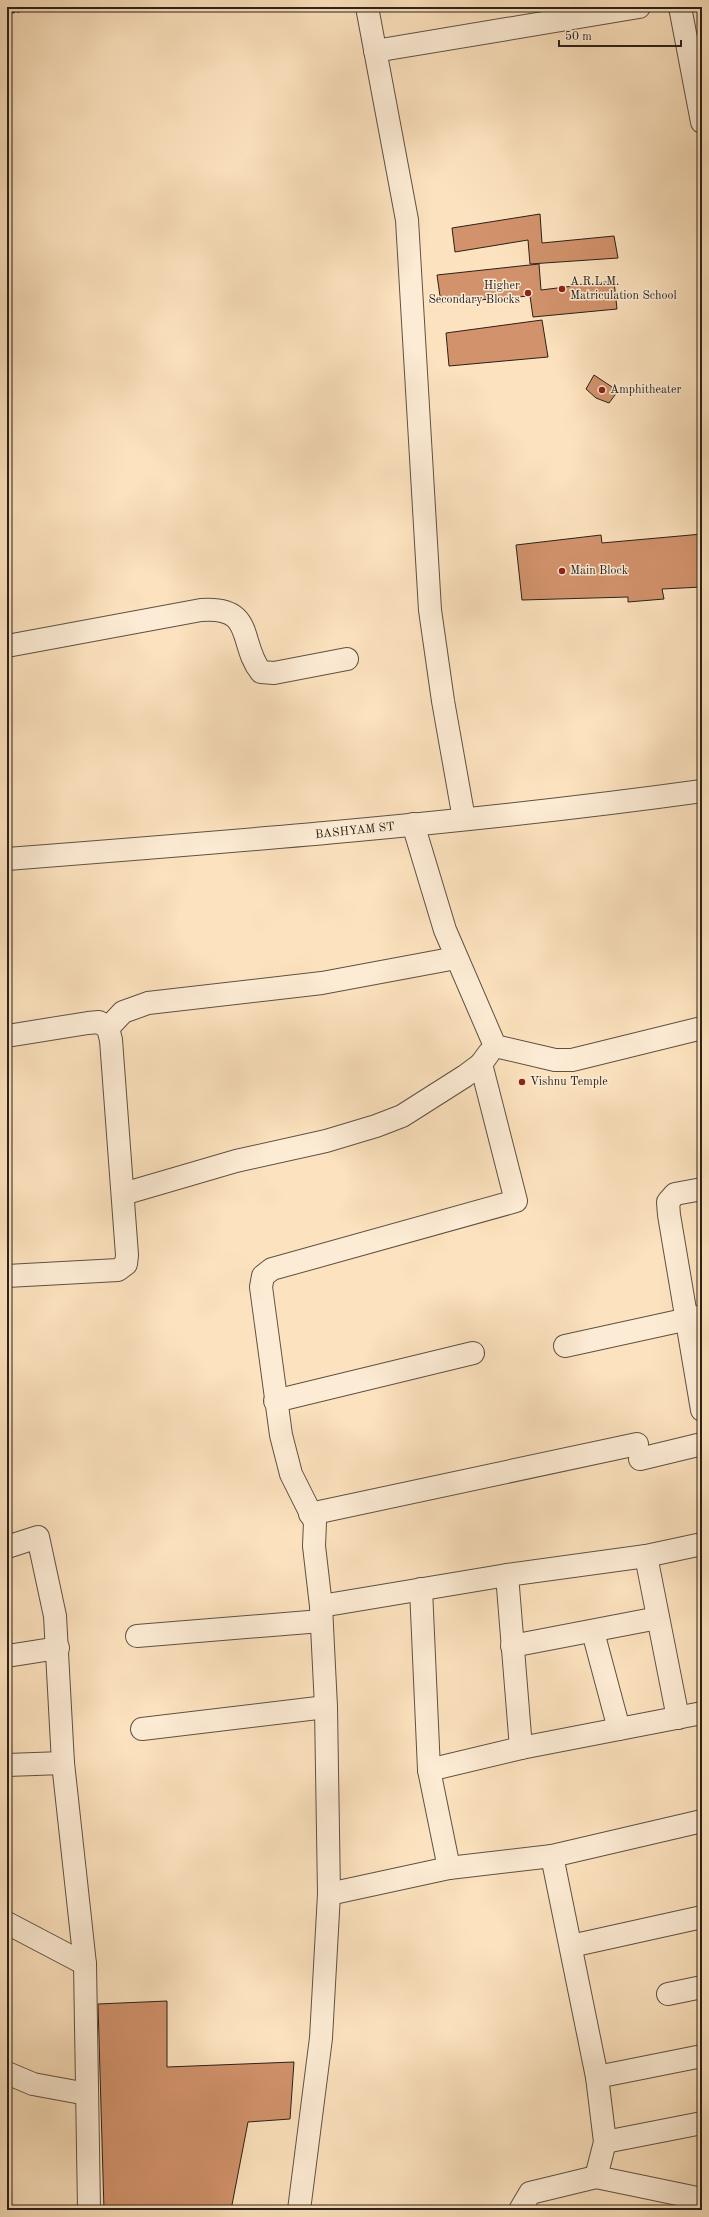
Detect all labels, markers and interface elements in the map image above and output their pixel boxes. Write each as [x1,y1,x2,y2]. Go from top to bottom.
scale bar [559,22,681,48]
text: 50 m [565,30,592,43]
place label: A.R.L.M. Matriculation School [570,276,677,302]
place label: Higher Secondary Blocks [428,280,520,306]
marker: A.R.L.M. Matriculation School [557,284,567,294]
marker: Higher Secondary Blocks [523,288,533,298]
place label: Amphitheater [610,384,682,396]
marker: Amphitheater [597,385,607,395]
place label: Main Block [570,565,628,577]
marker: Main Block [557,566,567,576]
street label: BASHYAM ST [315,821,395,841]
place label: Vishnu Temple [530,1076,608,1088]
marker: Vishnu Temple [517,1077,527,1087]

